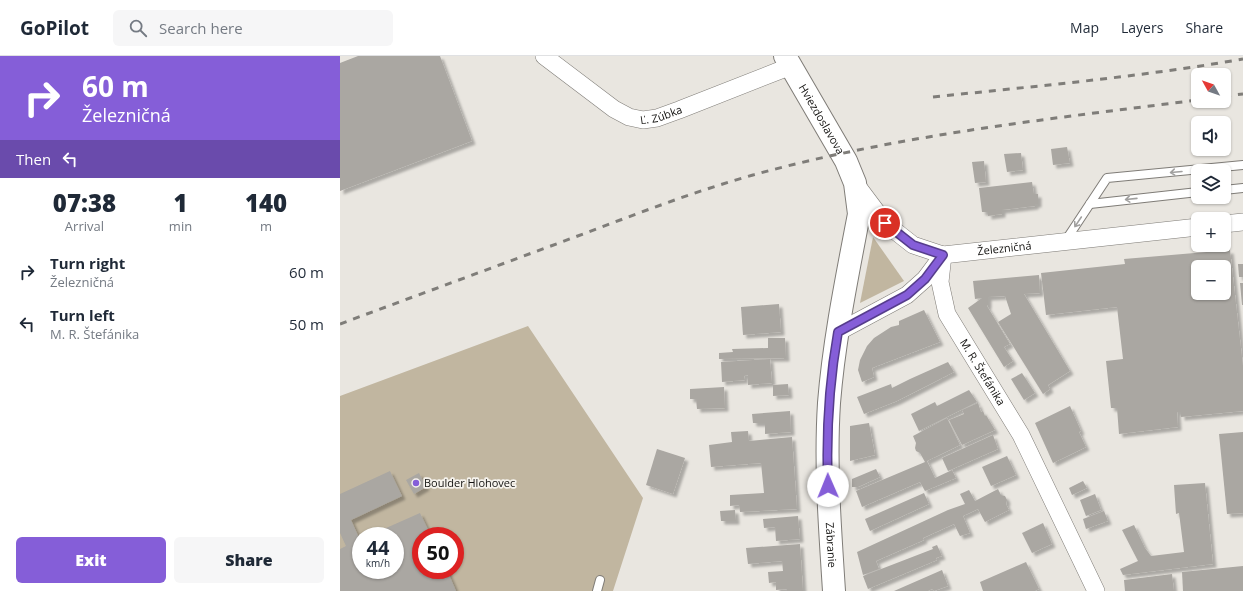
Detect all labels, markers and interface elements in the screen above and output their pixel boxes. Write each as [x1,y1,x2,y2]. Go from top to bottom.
search box [113,10,393,46]
text: GoPilot [20,15,89,41]
icon: search [127,17,149,39]
text: Search here [159,18,243,38]
text: Map [1070,18,1099,37]
text: Layers [1121,18,1163,37]
text: Share [1185,18,1223,37]
text: 60 m [82,67,149,105]
north arrow [1191,68,1231,108]
map controls [1191,68,1231,300]
icon: right [16,72,68,124]
street label: Hviezdoslavova [796,81,848,157]
street label: Ľ. Zúbka [639,101,684,127]
text: Železničná [82,103,171,127]
button: sound [1191,116,1231,156]
icon: left [59,148,81,170]
text: Then [16,149,51,169]
button: layers [1191,164,1231,204]
one-way arrow [1170,168,1183,175]
text: 07:38 [53,186,116,219]
text: 1 [173,186,188,219]
text: 140 [245,186,287,219]
one-way arrow [1125,196,1138,203]
pin [868,206,902,240]
icon: arrive [874,212,896,234]
button: + [1191,212,1231,252]
one-way arrow [1074,216,1082,227]
text: Arrival [65,217,104,235]
text: min [169,217,192,235]
text: m [260,217,272,235]
street label: Železničná [977,237,1032,258]
text: Turn right [50,253,125,273]
button: − [1191,260,1231,300]
icon: right [16,261,38,283]
text: 60 m [289,262,324,282]
text: Železničná [50,273,114,291]
text: Turn left [50,305,115,325]
icon: left [16,313,38,335]
text: 50 m [289,314,324,334]
text: M. R. Štefánika [50,325,139,343]
street label: M. R. Štefánika [957,336,1009,408]
position arrow [807,465,849,507]
place label: Boulder Hlohovec [424,475,515,490]
marker: Boulder Hlohovec [411,478,421,488]
street label: Zábranie [823,522,840,568]
speed limit sign: 50 [412,527,464,579]
text: 44 [367,534,389,561]
button: Exit [16,537,166,583]
button: Share [174,537,324,583]
text: km/h [366,556,390,570]

